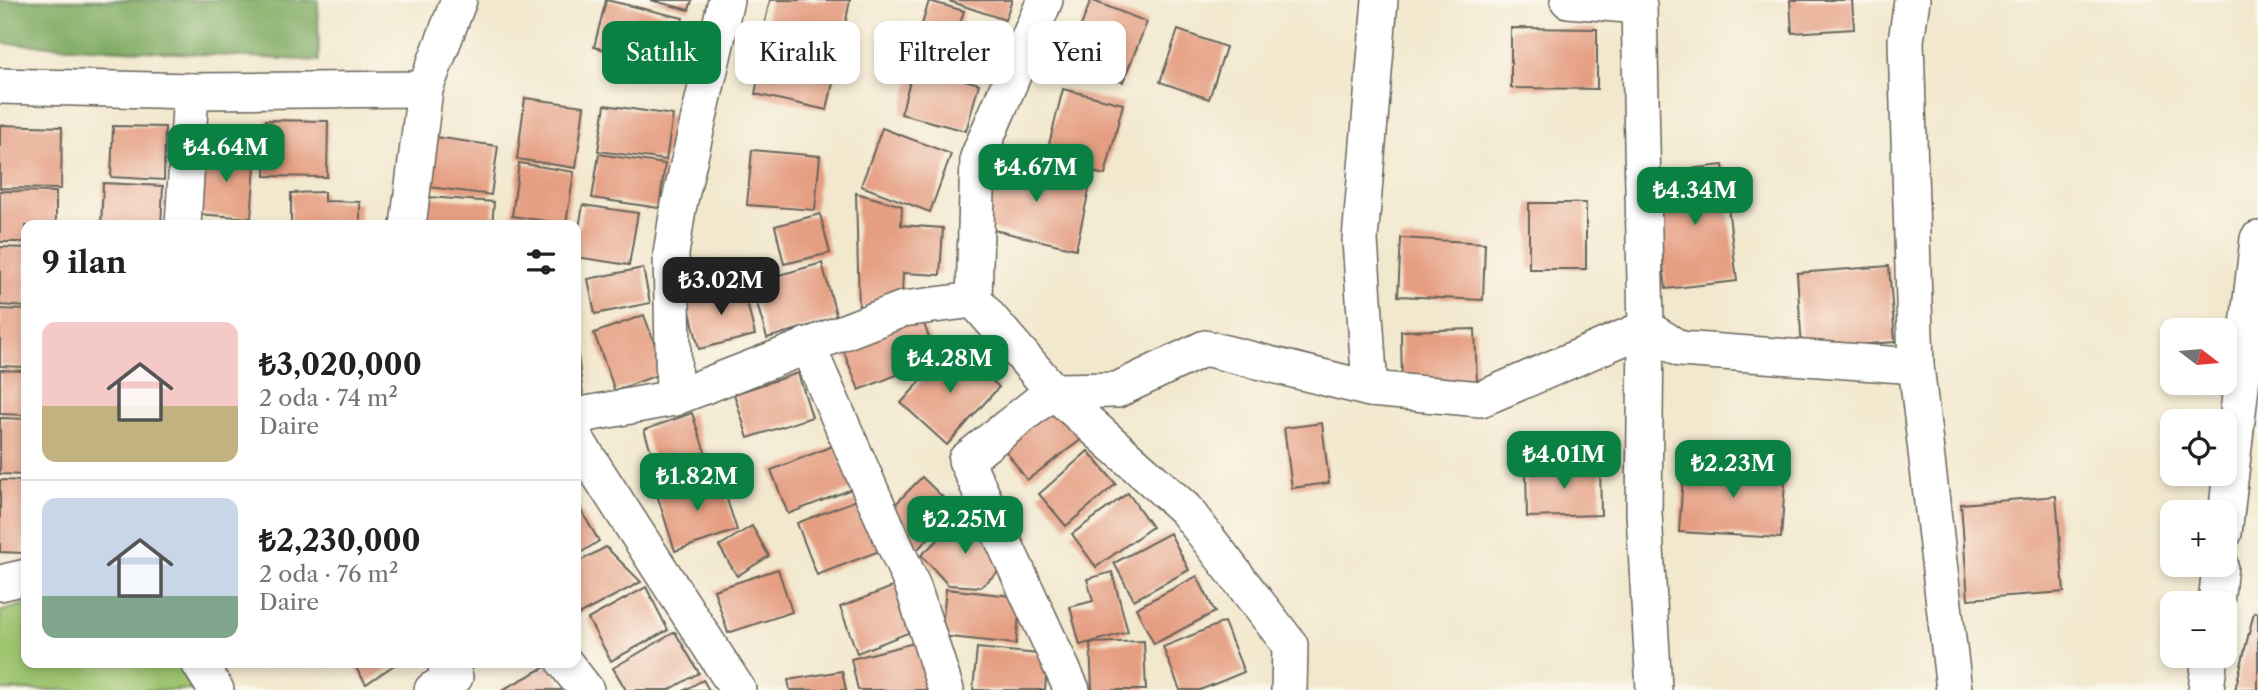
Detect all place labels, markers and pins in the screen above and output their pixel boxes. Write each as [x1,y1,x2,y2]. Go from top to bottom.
pin: ₺4.64M [169,124,283,184]
pin: ₺4.67M [979,144,1093,204]
pin: ₺4.34M [1638,168,1752,227]
pin: ₺3.02M [664,258,778,317]
pin: ₺4.28M [893,336,1007,395]
pin: ₺4.01M [1507,432,1621,491]
pin: ₺2.23M [1676,440,1790,500]
pin: ₺1.82M [640,454,754,513]
pin: ₺2.25M [908,496,1022,556]

